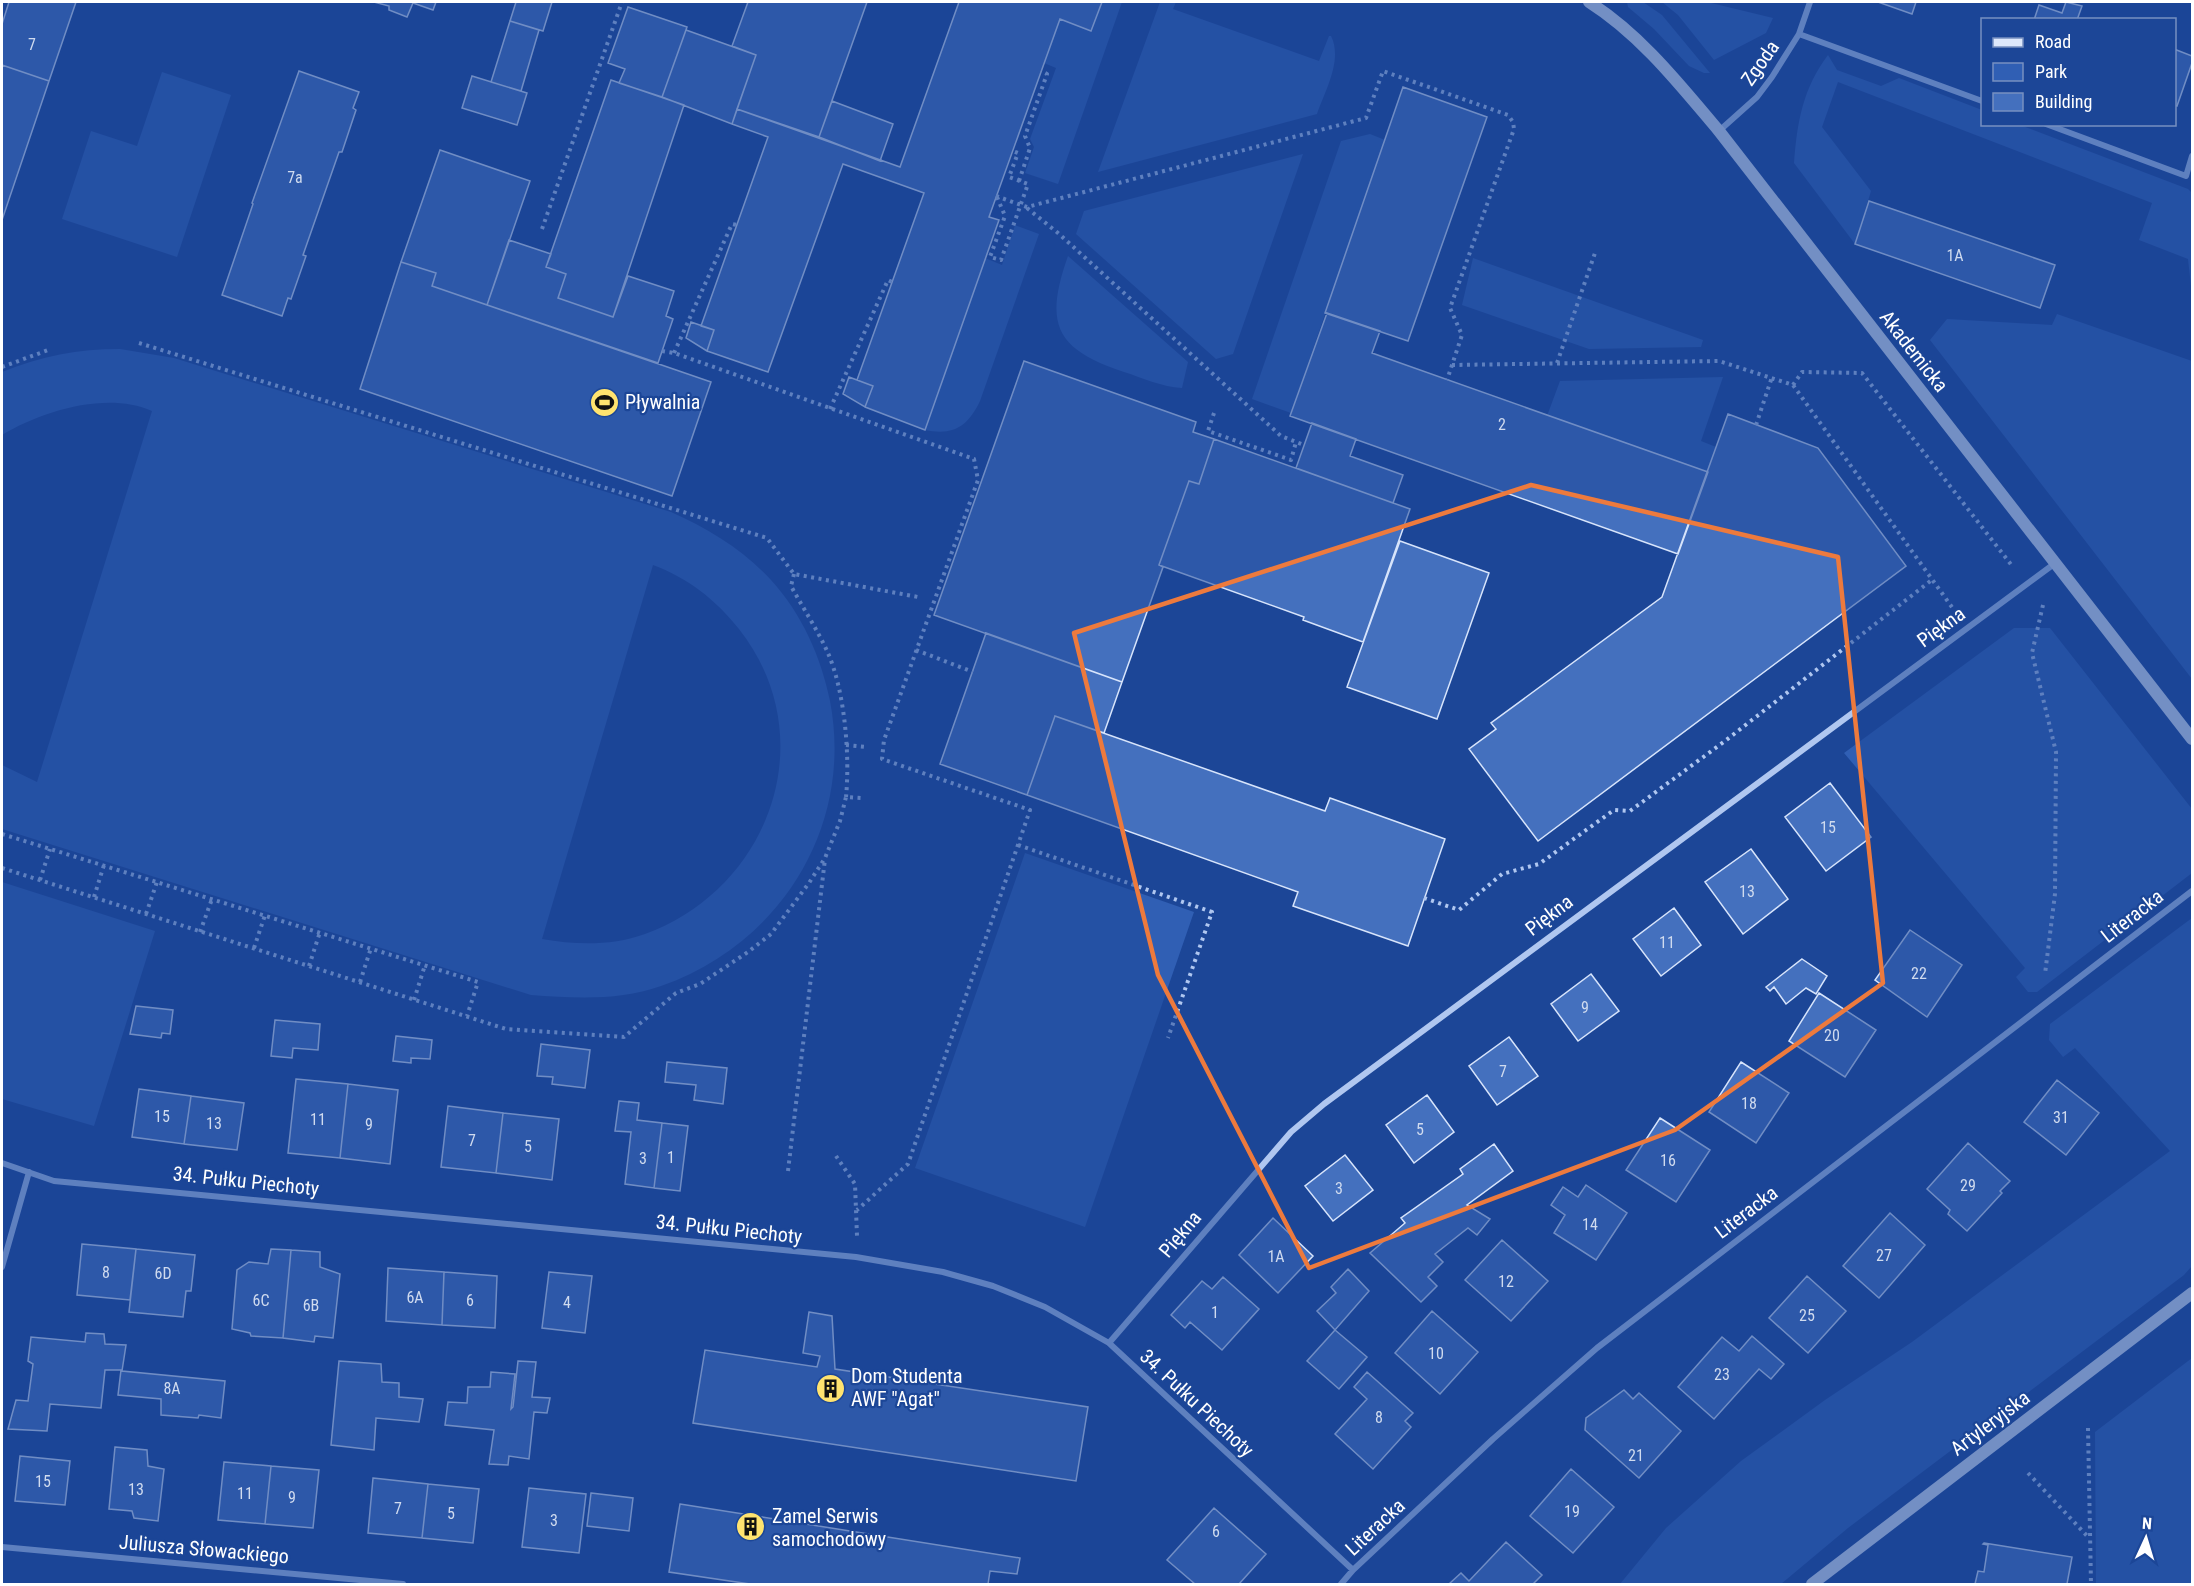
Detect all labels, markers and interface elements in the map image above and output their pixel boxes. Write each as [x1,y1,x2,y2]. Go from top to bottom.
legend [1981,18,2176,126]
text: Road [2035,31,2071,52]
house number: 7 [28,35,36,54]
street label: Zgoda [1736,36,1784,90]
text: Park [2035,61,2067,82]
text: Building [2035,91,2092,112]
house number: 7a [287,168,303,187]
house number: 1A [1946,246,1964,265]
street label: Akademicka [1875,305,1953,397]
sports icon: Pływalnia [588,386,620,418]
place label: Pływalnia [625,390,700,414]
house number: 2 [1498,415,1506,434]
street label: Piękna [1912,602,1970,652]
house number: 15 [1820,818,1836,837]
house number: 13 [1739,882,1755,901]
street label: Literacka [2096,884,2168,948]
street label: Piękna [1520,889,1578,941]
house number: 11 [1659,933,1675,952]
house number: 22 [1911,964,1927,983]
house number: 9 [1581,998,1589,1017]
house number: 20 [1824,1026,1840,1045]
house number: 7 [1499,1062,1507,1081]
house number: 18 [1741,1094,1757,1113]
house number: 15 [154,1107,170,1126]
house number: 31 [2053,1108,2069,1127]
house number: 11 [310,1110,326,1129]
house number: 13 [206,1114,222,1133]
house number: 9 [365,1115,373,1134]
house number: 5 [1416,1120,1424,1139]
house number: 7 [468,1131,476,1150]
house number: 5 [524,1137,532,1156]
house number: 1 [667,1148,675,1167]
house number: 3 [639,1149,647,1168]
house number: 16 [1660,1151,1676,1170]
street label: 34. Pułku Piechoty [172,1161,320,1201]
house number: 29 [1960,1176,1976,1195]
house number: 3 [1335,1179,1343,1198]
street label: Literacka [1710,1181,1782,1243]
street label: Piękna [1154,1206,1206,1262]
street label: 34. Pułku Piechoty [655,1209,803,1249]
house number: 14 [1582,1215,1598,1234]
house number: 27 [1876,1246,1892,1265]
house number: 1A [1267,1247,1285,1266]
house number: 8 [102,1263,110,1282]
house number: 6D [154,1264,172,1283]
house number: 12 [1498,1272,1514,1291]
house number: 6A [406,1288,424,1307]
house number: 6C [253,1291,269,1310]
house number: 6 [466,1291,474,1310]
house number: 4 [563,1293,571,1312]
house number: 6B [303,1296,319,1315]
house number: 1 [1211,1303,1219,1322]
house number: 25 [1799,1306,1815,1325]
street label: 34. Pułku Piechoty [1135,1344,1259,1462]
house number: 10 [1428,1344,1444,1363]
place label: Dom Studenta AWF "Agat" [851,1364,963,1411]
house number: 23 [1714,1365,1730,1384]
building icon: Dom Studenta AWF "Agat" [814,1372,846,1404]
house number: 8A [163,1379,181,1398]
street label: Artyleryjska [1946,1385,2034,1461]
house number: 8 [1375,1408,1383,1427]
house number: 21 [1628,1446,1644,1465]
house number: 15 [35,1472,51,1491]
house number: 13 [128,1480,144,1499]
house number: 11 [237,1484,253,1503]
house number: 9 [288,1488,296,1507]
street label: Literacka [1340,1493,1410,1561]
house number: 7 [394,1499,402,1518]
house number: 19 [1564,1502,1580,1521]
house number: 5 [447,1504,455,1523]
place label: Zamel Serwis samochodowy [772,1504,886,1551]
north arrow [2116,1508,2176,1568]
house number: 3 [550,1511,558,1530]
building icon: Zamel Serwis samochodowy [735,1511,767,1543]
text: N [2141,1514,2153,1533]
house number: 6 [1212,1522,1220,1541]
street label: Juliusza Słowackiego [118,1530,290,1568]

